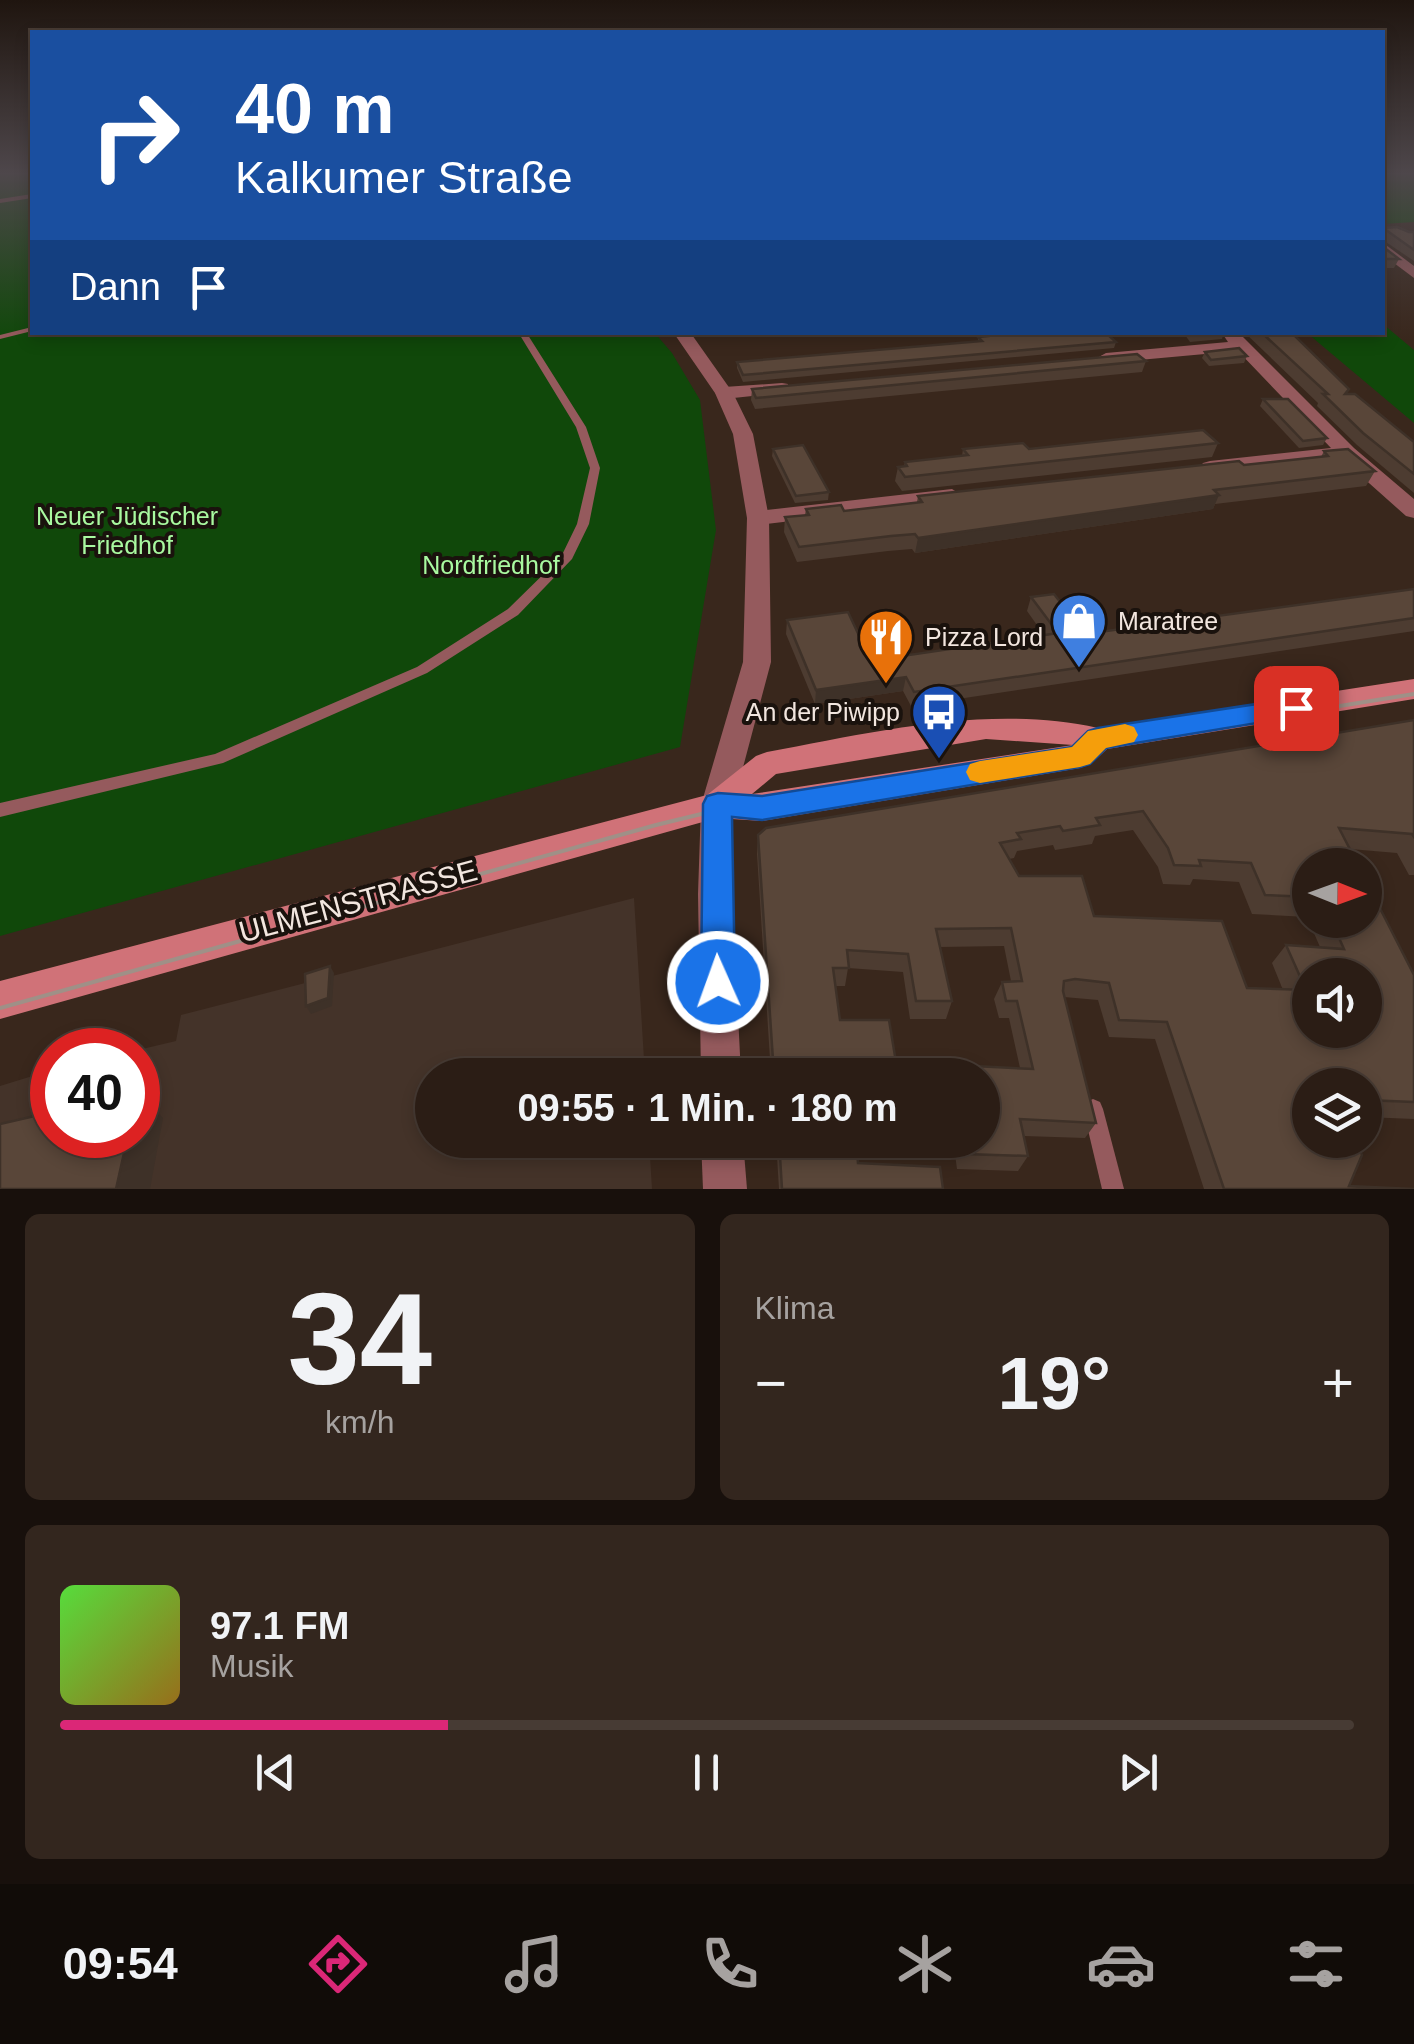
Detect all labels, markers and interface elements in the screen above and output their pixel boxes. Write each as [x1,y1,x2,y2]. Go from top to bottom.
icon: right [70,70,200,200]
text: 40 m [235,70,395,148]
text: Kalkumer Straße [235,152,573,203]
icon: arrive [181,260,236,315]
text: Dann [70,266,161,308]
park label: Neuer Jüdischer Friedhof [36,502,218,559]
park label: Nordfriedhof [422,551,560,579]
shop icon: Maratree [1049,591,1109,670]
restaurant icon: Pizza Lord [856,607,916,686]
place label: Maratree [1118,607,1218,635]
place label: Pizza Lord [925,623,1043,651]
pin [1254,666,1339,751]
icon: arrive [1269,681,1324,736]
bus stop icon: An der Piwipp [909,682,969,761]
place label: An der Piwipp [746,698,900,726]
north arrow [1292,848,1382,938]
map controls [1292,848,1382,1158]
street label: ULMENSTRASSE [235,853,481,949]
position arrow [666,930,770,1034]
button: sound [1292,958,1382,1048]
speed limit sign: 40 [30,1028,160,1158]
button: layers [1292,1068,1382,1158]
text: 09:55 · 1 Min. · 180 m [517,1087,898,1129]
text: 34 [287,1266,432,1412]
text: Klima [755,1290,835,1326]
text: 19° [998,1341,1111,1425]
text: − [755,1352,787,1414]
text: + [1322,1352,1354,1414]
text: km/h [325,1404,394,1440]
text: 97.1 FM [210,1605,349,1647]
text: Musik [210,1648,294,1684]
icon: previous [248,1745,303,1800]
icon: pause [679,1745,734,1800]
icon: next [1111,1745,1166,1800]
icon: directions [303,1929,373,1999]
icon: music [499,1929,569,1999]
icon: phone [695,1929,765,1999]
icon: climate [890,1929,960,1999]
icon: car [1086,1929,1156,1999]
icon: filters [1281,1929,1351,1999]
text: 09:54 [63,1938,178,1989]

